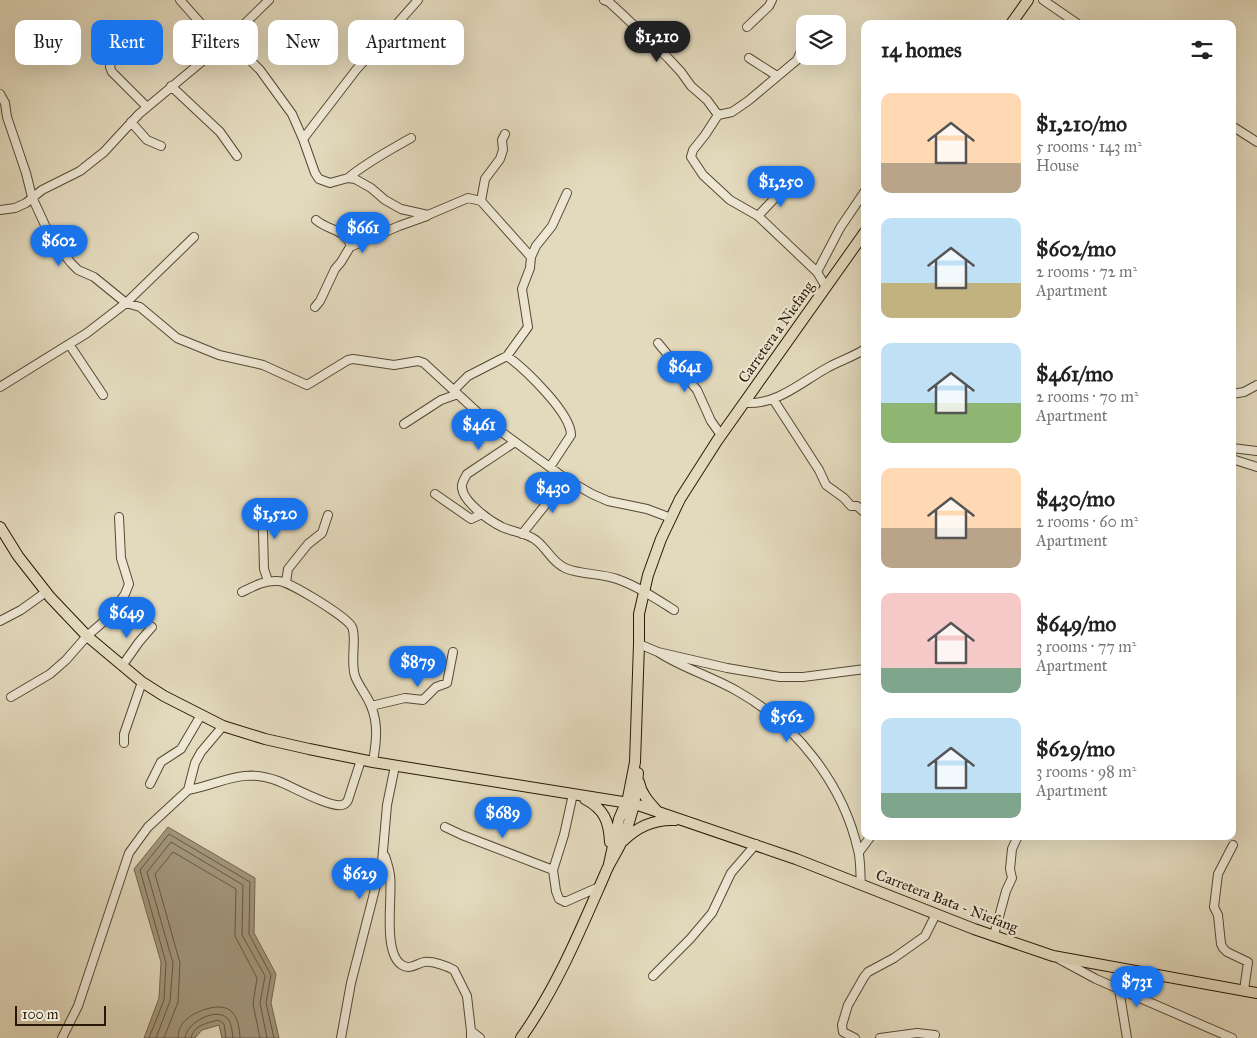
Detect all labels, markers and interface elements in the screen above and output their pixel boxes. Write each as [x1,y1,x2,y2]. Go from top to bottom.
map controls [796,15,846,65]
button: layers [796,15,846,65]
chip: Buy [15,20,81,65]
chip: Rent [91,20,163,65]
chip: Filters [173,20,258,65]
chip: New [268,20,338,65]
chip: Apartment [348,20,464,65]
pin: $1,210 [616,20,698,63]
text: $1,210 [635,27,679,46]
icon: filters [1188,36,1216,64]
text: 14 homes [881,37,962,63]
text: $1,210/mo [1036,111,1127,137]
icon: home [921,113,981,173]
text: 5 rooms · 143 m² [1036,137,1142,156]
text: House [1036,156,1079,175]
pin: $1,250 [740,166,822,208]
text: $1,250 [759,172,803,191]
pin: $661 [333,212,393,254]
text: $661 [347,218,379,237]
pin: $602 [29,224,89,267]
text: $602 [41,231,77,250]
text: $602/mo [1036,236,1116,262]
icon: home [921,238,981,298]
text: 2 rooms · 72 m² [1036,262,1137,281]
street label: Carretera a Niefang [734,277,818,386]
text: Apartment [1036,281,1108,300]
pin: $641 [655,350,715,393]
text: $641 [668,357,702,376]
text: $461/mo [1036,361,1113,387]
icon: home [921,363,981,423]
text: 2 rooms · 70 m² [1036,387,1139,406]
text: Apartment [1036,406,1108,425]
pin: $461 [449,408,509,451]
text: $461 [463,415,495,434]
pin: $430 [523,472,583,514]
text: $430 [536,478,570,497]
text: $430/mo [1036,486,1115,512]
icon: home [921,488,981,548]
pin: $1,520 [234,498,316,540]
text: $1,520 [253,504,297,523]
text: 2 rooms · 60 m² [1036,512,1138,531]
text: Apartment [1036,531,1108,550]
pin: $649 [97,596,157,639]
text: $649 [109,603,145,622]
text: $649/mo [1036,611,1116,637]
icon: home [921,613,981,673]
text: 3 rooms · 77 m² [1036,637,1136,656]
pin: $879 [388,646,448,688]
text: $879 [400,652,436,671]
text: Apartment [1036,656,1108,675]
pin: $562 [757,700,817,743]
text: $562 [770,707,804,726]
text: $629/mo [1036,736,1115,762]
icon: home [921,738,981,798]
text: 3 rooms · 98 m² [1036,762,1136,781]
text: Apartment [1036,781,1108,800]
pin: $689 [473,796,533,839]
text: $689 [486,803,520,822]
pin: $629 [330,858,390,900]
text: $629 [343,864,377,883]
street label: Carretera Bata - Niefang [873,866,1022,937]
pin: $731 [1107,966,1167,1008]
text: $731 [1122,972,1152,991]
scale bar [15,1003,106,1026]
text: 100 m [22,1006,59,1023]

